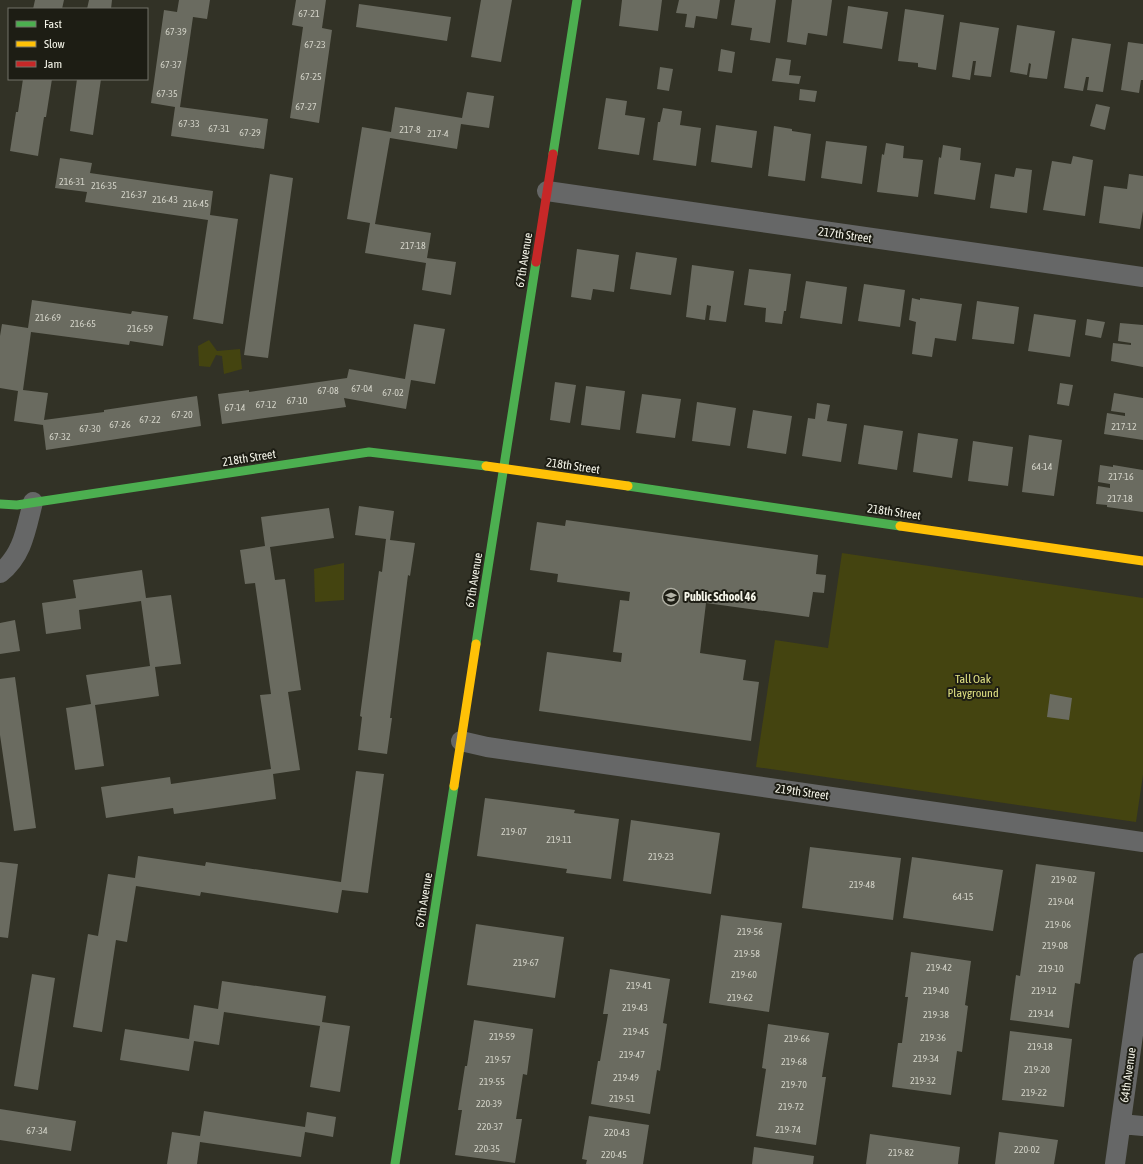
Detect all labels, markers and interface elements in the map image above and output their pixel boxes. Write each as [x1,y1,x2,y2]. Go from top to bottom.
legend [8,8,148,80]
house number: 67-21 [298,8,320,19]
text: Fast [44,17,62,31]
house number: 67-39 [165,26,187,37]
text: Slow [44,37,65,51]
house number: 67-23 [304,39,326,50]
text: Jam [44,57,62,71]
house number: 67-37 [160,59,182,70]
house number: 67-25 [300,71,322,82]
house number: 67-35 [156,88,178,99]
house number: 67-27 [295,101,317,112]
house number: 67-33 [178,118,200,129]
house number: 67-31 [208,123,230,134]
house number: 217-8 [399,124,421,135]
house number: 67-29 [239,127,261,138]
house number: 217-4 [427,128,449,139]
house number: 216-31 [59,176,85,187]
house number: 216-35 [91,180,117,191]
house number: 216-37 [121,189,147,200]
house number: 216-43 [152,194,178,205]
house number: 216-45 [183,198,209,209]
street label: 217th Street [817,224,873,246]
street label: 67th Avenue [513,232,535,288]
house number: 217-18 [400,240,426,251]
house number: 216-69 [35,312,61,323]
house number: 216-65 [70,318,96,329]
house number: 216-59 [127,323,153,334]
house number: 67-04 [351,383,373,394]
house number: 67-08 [317,385,339,396]
house number: 67-02 [382,387,404,398]
house number: 67-10 [287,395,308,406]
house number: 67-12 [256,399,277,410]
house number: 67-14 [225,402,246,413]
house number: 67-20 [171,409,193,420]
house number: 67-22 [139,414,161,425]
house number: 67-26 [109,419,131,430]
house number: 217-12 [1111,421,1137,432]
house number: 67-30 [79,423,101,434]
house number: 67-32 [49,431,71,442]
street label: 218th Street [221,447,277,469]
street label: 218th Street [545,455,601,477]
house number: 64-14 [1032,461,1053,472]
house number: 217-16 [1108,471,1134,482]
house number: 217-18 [1107,493,1133,504]
street label: 218th Street [866,501,922,523]
street label: 67th Avenue [463,552,485,608]
school or university icon: Public School 46 [661,587,681,607]
place label: Public School 46 [684,590,756,604]
park label: Tall Oak Playground [947,672,999,700]
street label: 219th Street [774,781,830,803]
house number: 219-07 [501,826,527,837]
house number: 219-11 [546,834,572,845]
house number: 219-23 [648,851,674,862]
street label: 67th Avenue [413,872,435,928]
house number: 219-02 [1051,874,1077,885]
house number: 219-48 [849,879,875,890]
house number: 64-15 [953,891,974,902]
house number: 219-04 [1048,896,1074,907]
house number: 219-06 [1045,919,1071,930]
house number: 219-56 [737,926,763,937]
house number: 219-08 [1042,940,1068,951]
house number: 219-58 [734,948,760,959]
house number: 219-67 [513,957,539,968]
house number: 219-42 [926,962,952,973]
house number: 219-10 [1038,963,1064,974]
house number: 219-60 [731,969,757,980]
house number: 219-41 [626,980,652,991]
house number: 219-40 [923,985,949,996]
house number: 219-12 [1031,985,1057,996]
house number: 219-62 [727,992,753,1003]
house number: 219-43 [622,1002,648,1013]
house number: 219-14 [1028,1008,1054,1019]
house number: 219-38 [923,1009,949,1020]
house number: 219-45 [623,1026,649,1037]
house number: 219-59 [489,1031,515,1042]
house number: 219-36 [920,1032,946,1043]
house number: 219-66 [784,1033,810,1044]
house number: 219-18 [1027,1041,1053,1052]
street label: 64th Avenue [1117,1047,1139,1103]
house number: 219-47 [619,1049,645,1060]
house number: 219-34 [913,1053,939,1064]
house number: 219-57 [485,1054,511,1065]
house number: 219-68 [781,1056,807,1067]
house number: 219-20 [1024,1064,1050,1075]
house number: 219-49 [613,1072,639,1083]
house number: 219-32 [910,1075,936,1086]
house number: 219-55 [479,1076,505,1087]
house number: 219-70 [781,1079,807,1090]
house number: 219-22 [1021,1087,1047,1098]
house number: 219-51 [609,1093,635,1104]
house number: 220-39 [476,1098,502,1109]
house number: 219-72 [778,1101,804,1112]
house number: 220-37 [477,1121,503,1132]
house number: 219-74 [775,1124,801,1135]
house number: 67-34 [26,1125,48,1136]
house number: 220-43 [604,1127,630,1138]
house number: 220-35 [474,1143,500,1154]
house number: 220-02 [1014,1144,1040,1155]
house number: 219-82 [888,1147,914,1158]
house number: 220-45 [601,1149,627,1160]

